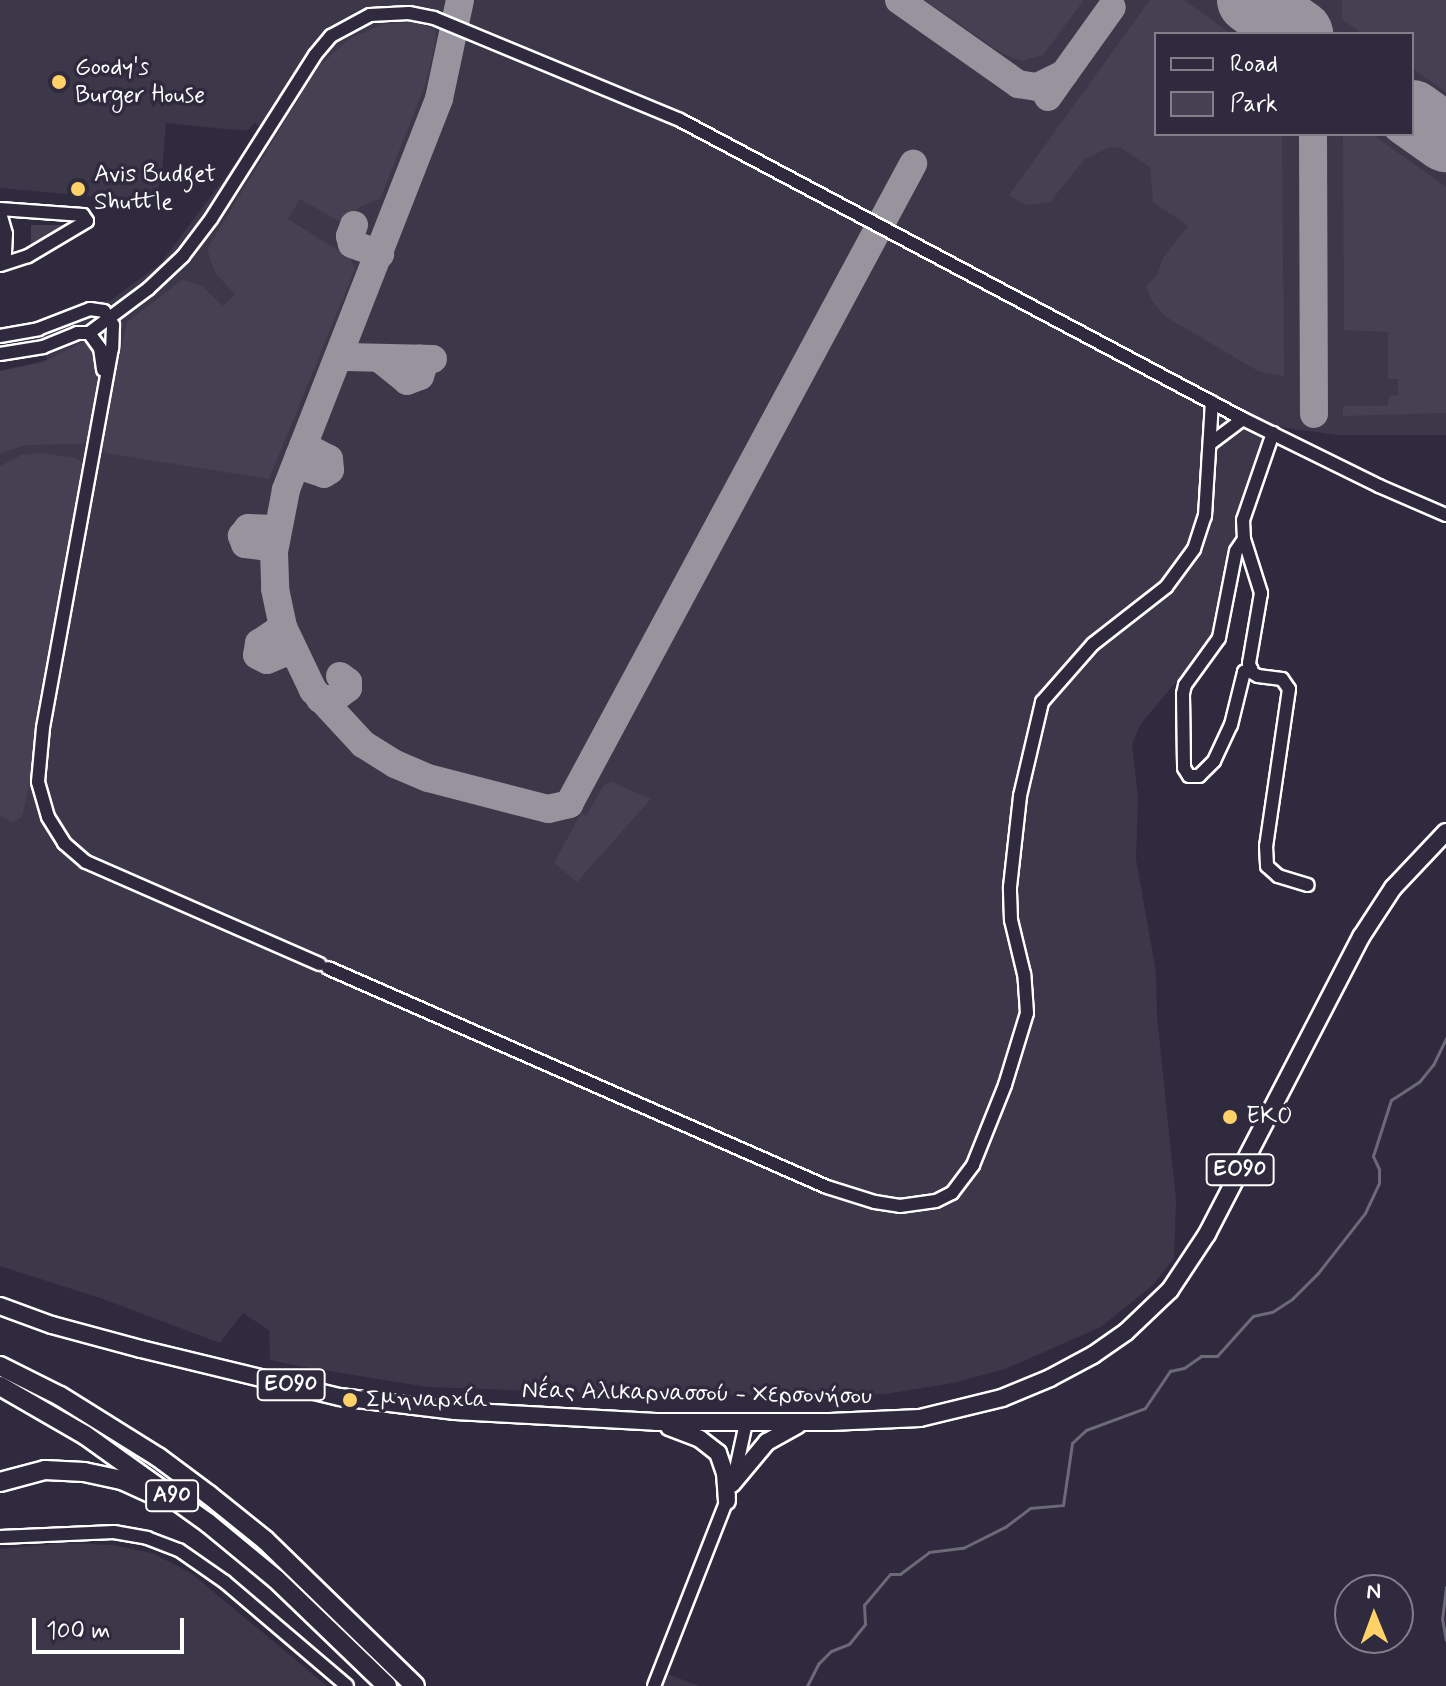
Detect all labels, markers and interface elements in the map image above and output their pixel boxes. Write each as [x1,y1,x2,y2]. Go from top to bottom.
legend [1154,32,1414,136]
text: Road [1230,49,1278,80]
place label: Goody's Burger House [75,54,208,110]
marker: Goody's Burger House [50,73,68,91]
text: Park [1230,89,1278,120]
place label: Avis Budget Shuttle [94,161,218,217]
marker: Avis Budget Shuttle [69,180,87,198]
place label: EKO [1246,1103,1293,1131]
marker: EKO [1221,1108,1239,1126]
road number: ΕΟ90 [1204,1152,1276,1188]
road number: ΕΟ90 [255,1367,327,1403]
street label: Νέας Αλικαρνασσού - Χερσονήσου [522,1377,872,1411]
place label: Σμηναρχία [366,1386,488,1414]
marker: Σμηναρχία [341,1391,359,1409]
road number: Α90 [144,1478,200,1514]
north arrow [1334,1574,1414,1654]
text: N [1366,1578,1381,1606]
scale bar [36,1602,188,1652]
text: 100 m [46,1616,110,1647]

